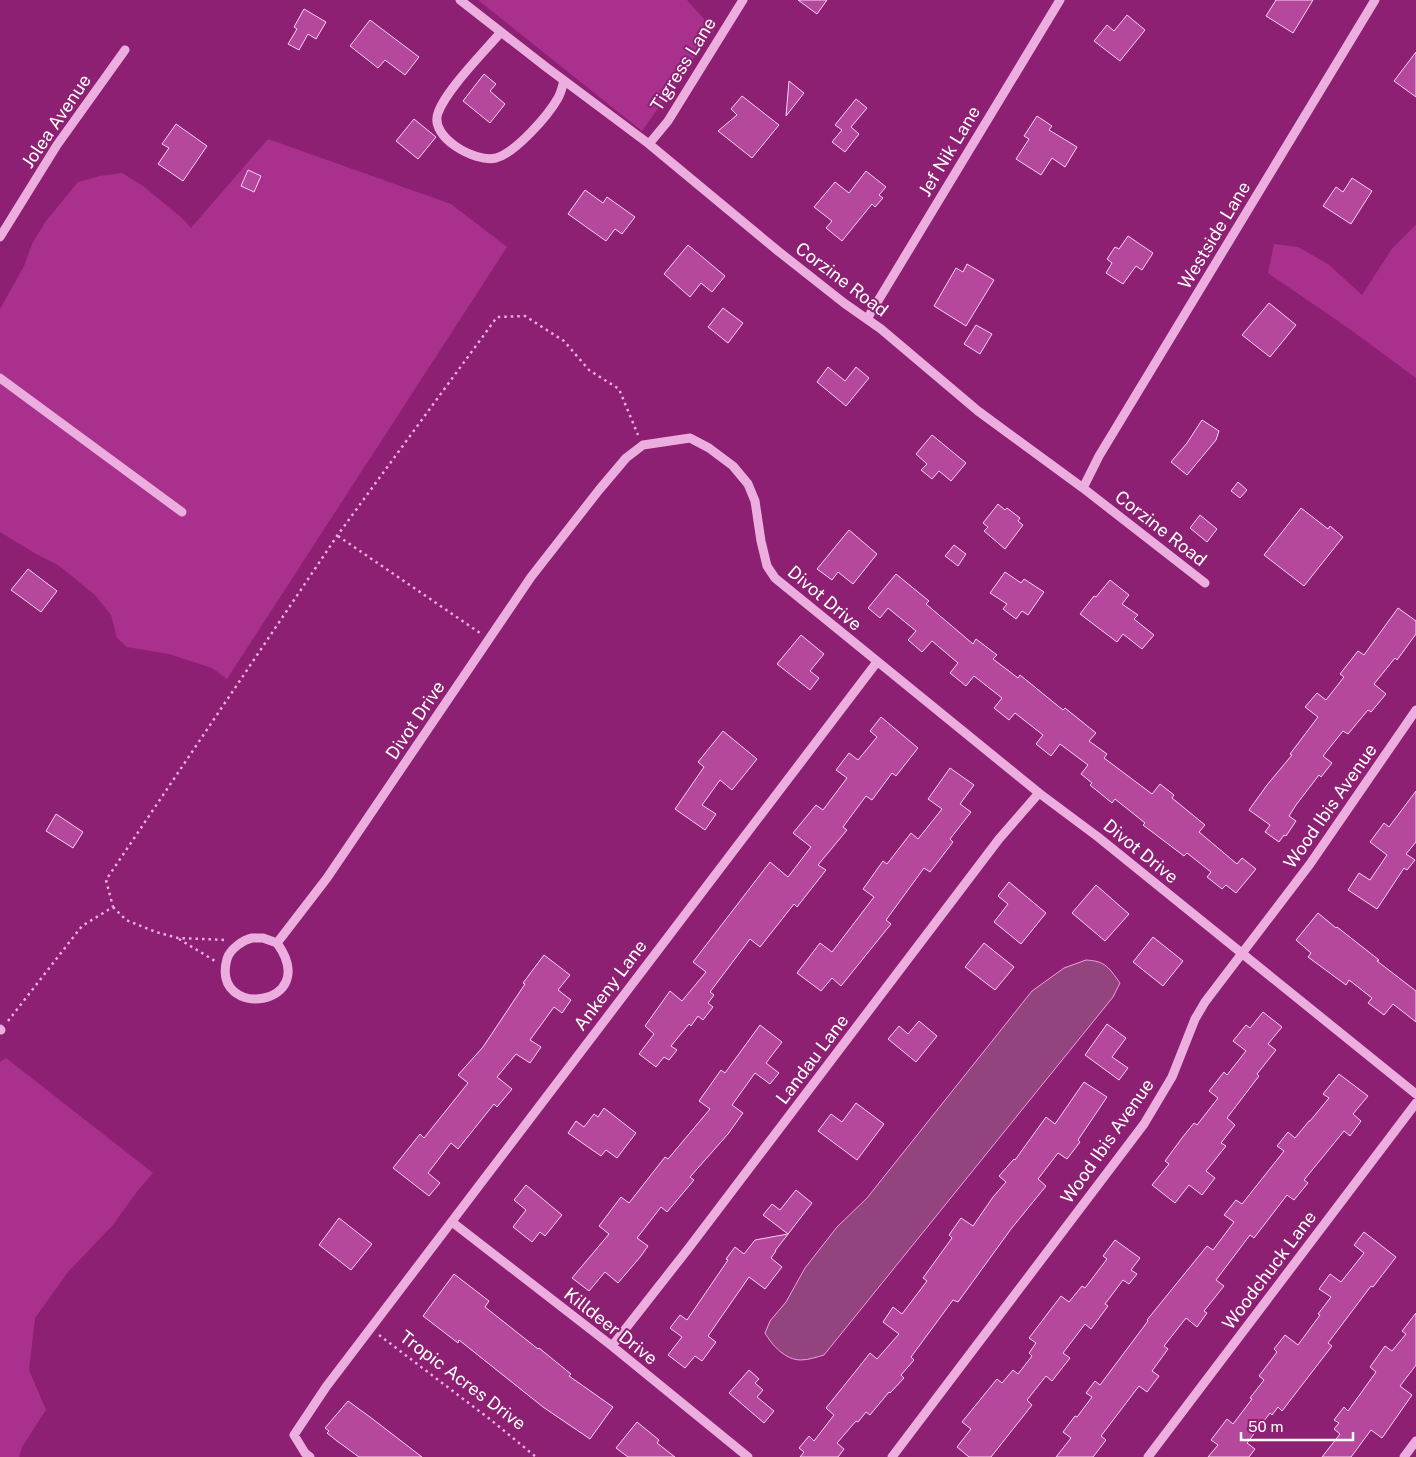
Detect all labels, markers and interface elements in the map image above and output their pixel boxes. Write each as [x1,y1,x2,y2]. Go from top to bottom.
street label: Tigress Lane [646,13,720,115]
street label: Jolea Avenue [17,70,95,172]
street label: Jef Nik Lane [914,102,984,200]
street label: Westside Lane [1174,177,1254,293]
street label: Corzine Road [792,237,892,321]
street label: Corzine Road [1111,486,1211,570]
street label: Divot Drive [784,561,866,635]
street label: Divot Drive [381,677,449,763]
street label: Wood Ibis Avenue [1279,740,1381,872]
street label: Divot Drive [1099,815,1183,887]
street label: Ankeny Lane [569,936,651,1034]
street label: Landau Lane [772,1010,852,1108]
street label: Wood Ibis Avenue [1056,1075,1158,1207]
street label: Woodchuck Lane [1218,1207,1320,1333]
street label: Killdeer Drive [560,1283,662,1369]
street label: Tropic Acres Drive [396,1326,530,1434]
scale bar [1241,1410,1354,1442]
text: 50 m [1248,1418,1283,1435]

